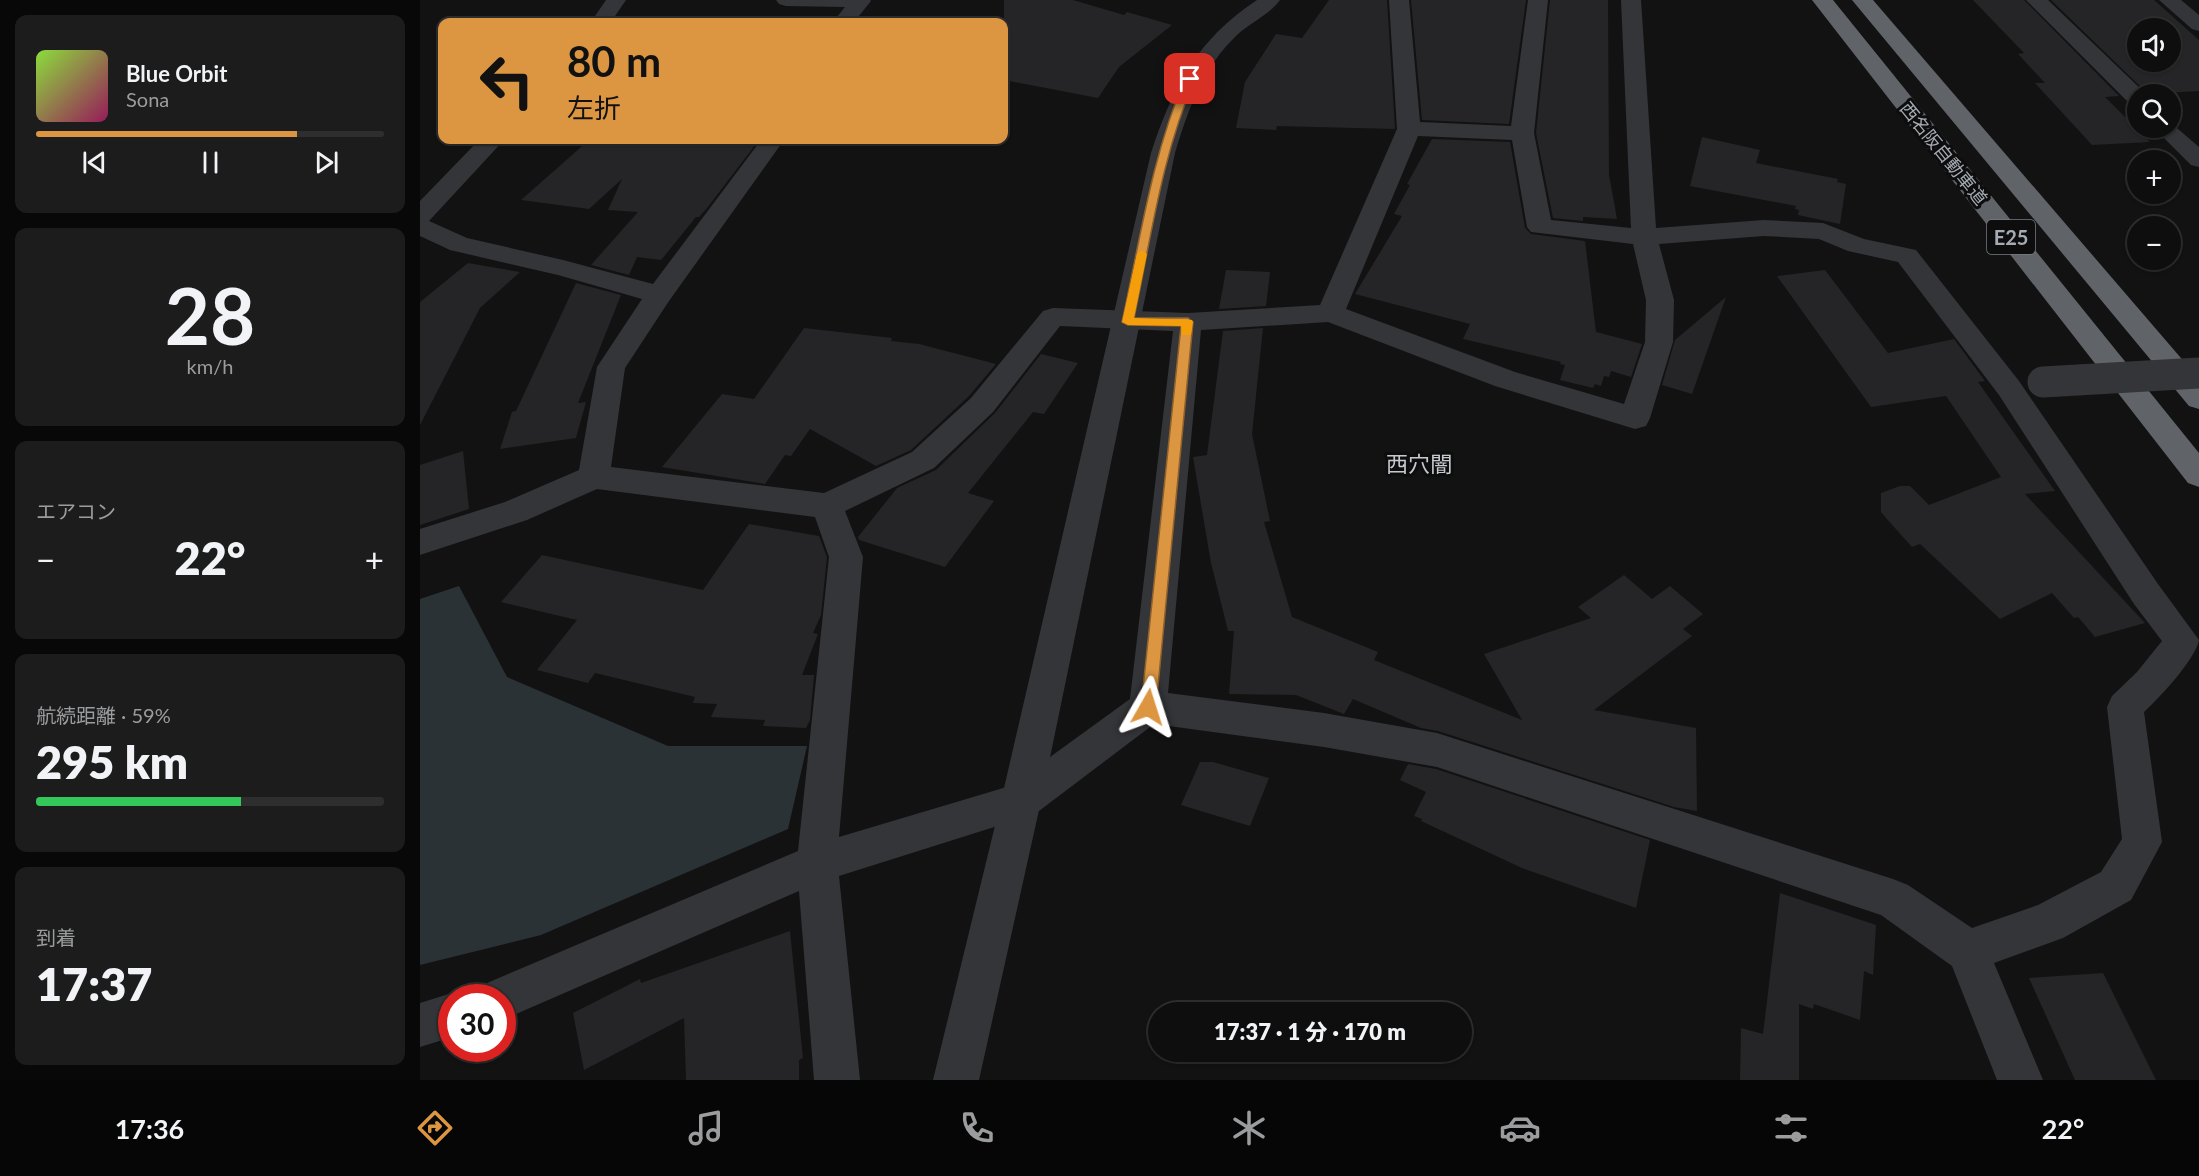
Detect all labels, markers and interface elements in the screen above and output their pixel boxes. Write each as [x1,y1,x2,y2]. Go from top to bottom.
map controls [2127,18,2181,270]
button: sound [2127,18,2181,72]
text: 80 m [567,36,661,86]
icon: left [468,42,546,120]
pin [1164,53,1215,104]
text: Blue Orbit [126,60,227,87]
icon: arrive [1173,62,1206,95]
button: search [2127,84,2181,138]
text: Sona [126,87,169,111]
text: 左折 [567,91,621,124]
street label: 西名阪自動車道 [1896,97,1992,209]
icon: previous [78,146,111,179]
icon: pause [194,146,227,179]
icon: next [310,146,343,179]
button: + [2127,150,2181,204]
button: − [2127,216,2181,270]
road number: E25 [1987,220,2035,254]
text: 28 [165,268,255,362]
text: km/h [187,354,233,378]
district label: 西穴闇 [1386,450,1452,477]
text: エアコン [36,499,116,523]
text: 22° [175,531,245,585]
text: − [36,539,55,579]
text: + [365,539,384,579]
position arrow [1116,675,1180,739]
text: 航続距離 · 59% [36,703,171,727]
text: 295 km [36,735,188,789]
text: 到着 [36,925,76,949]
text: 17:37 [36,957,152,1011]
speed limit sign: 30 [438,984,516,1062]
text: 17:37 · 1 分 · 170 m [1214,1018,1406,1045]
icon: directions [414,1107,456,1149]
icon: music [685,1107,727,1149]
icon: phone [956,1107,998,1149]
icon: climate [1228,1107,1270,1149]
icon: car [1499,1107,1541,1149]
icon: filters [1770,1107,1812,1149]
text: 17:36 [115,1112,184,1145]
text: 22° [2042,1112,2084,1145]

